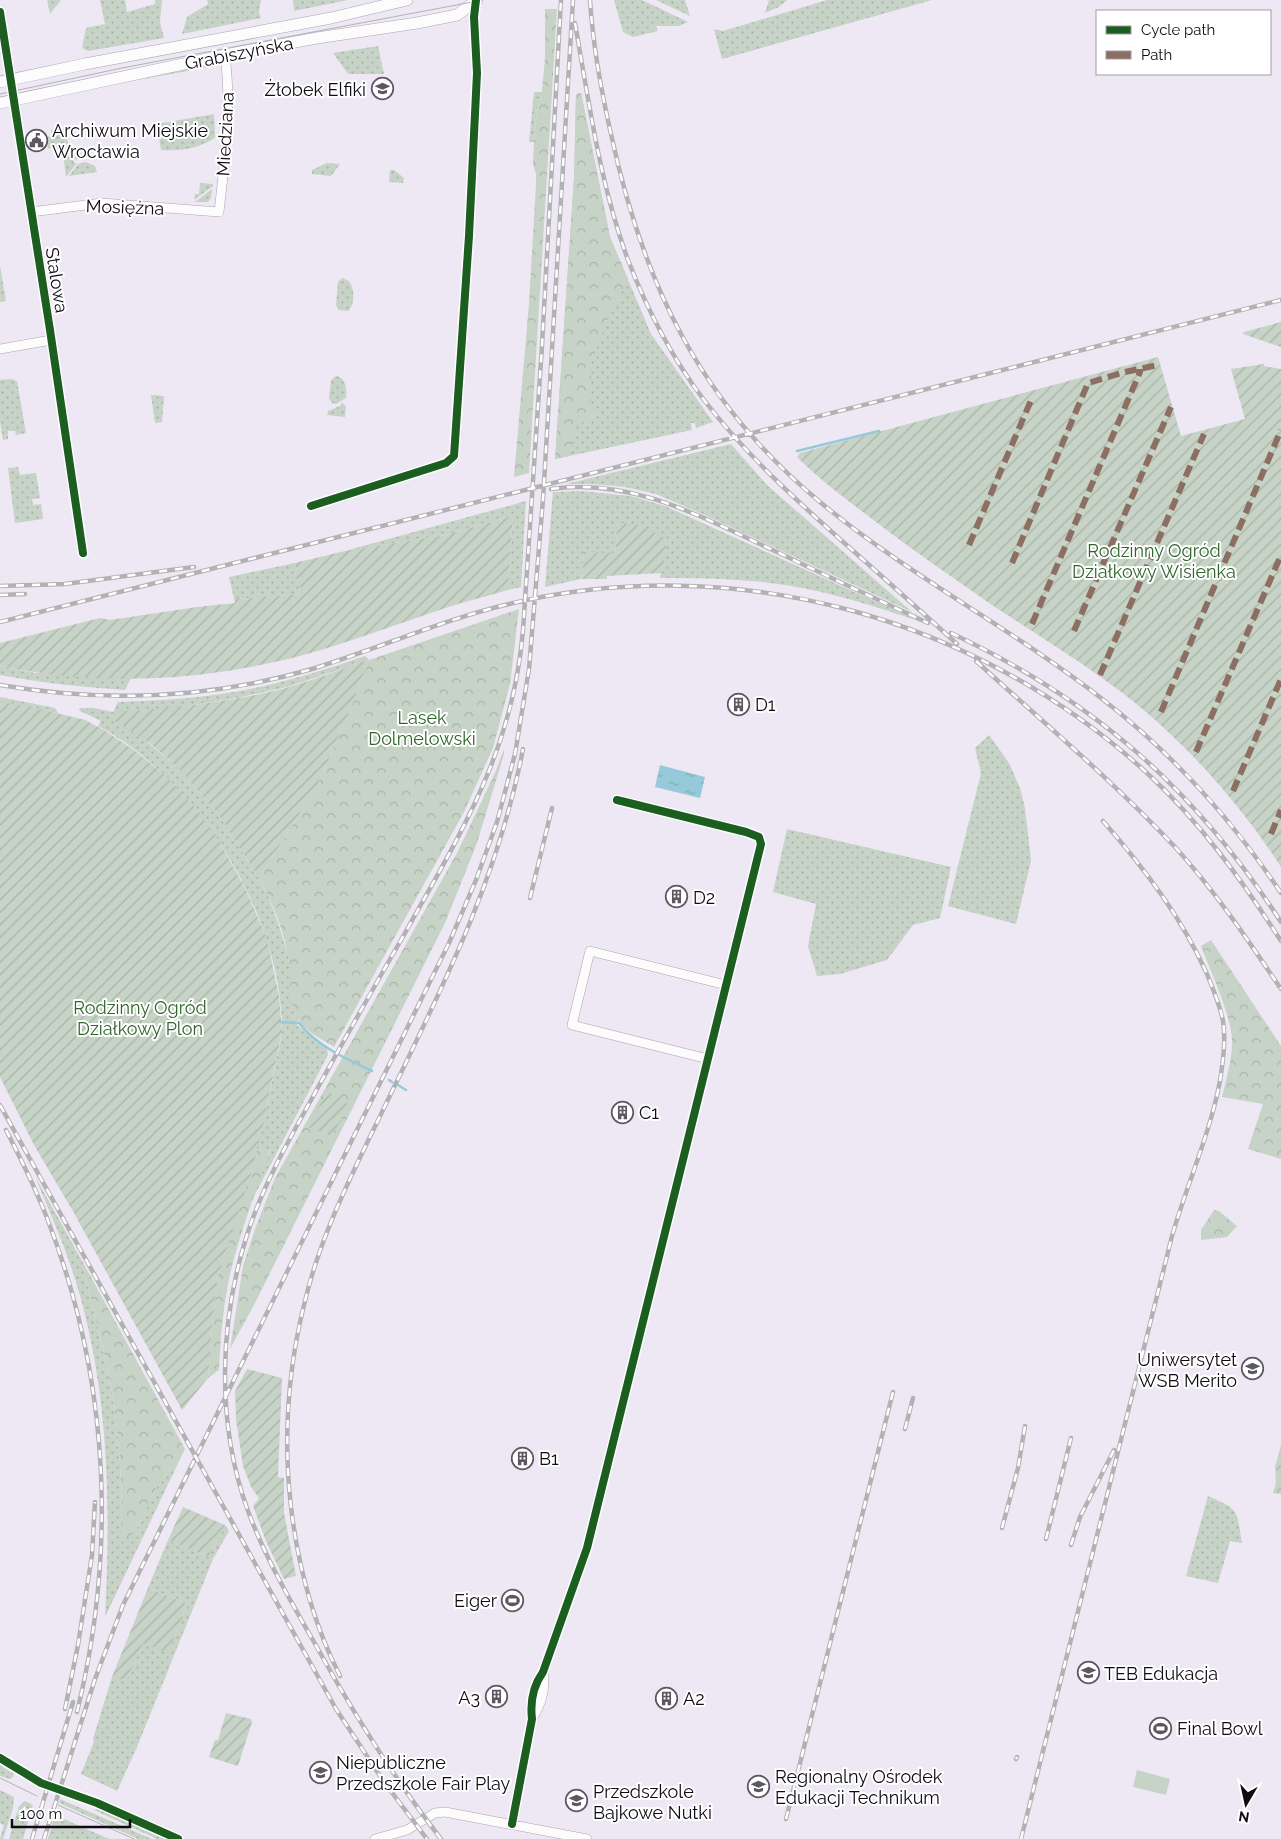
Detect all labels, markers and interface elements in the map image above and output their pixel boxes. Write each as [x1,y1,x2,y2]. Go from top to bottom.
legend [1096,10,1271,75]
text: Cycle path [1141,21,1215,39]
street label: Grabiszyńska [183,32,295,74]
text: Path [1141,46,1172,64]
school or university icon: Żłobek Elfiki [370,77,394,101]
place label: Żłobek Elfiki [265,79,366,100]
street label: Miedziana [212,91,238,177]
place label: Archiwum Miejskie Wrocławia [52,120,208,162]
public building icon: Archiwum Miejskie Wrocławia [24,128,48,152]
street label: Mosiężna [85,195,165,219]
street label: Stalowa [41,246,73,314]
park label: Rodzinny Ogród Działkowy Wisienka [1072,540,1236,582]
building icon: D1 [727,692,751,716]
place label: D1 [755,694,776,715]
park label: Lasek Dolmelowski [368,707,476,749]
building icon: D2 [665,885,689,909]
place label: D2 [693,887,715,908]
park label: Rodzinny Ogród Działkowy Plon [73,997,207,1039]
building icon: C1 [611,1100,635,1124]
place label: C1 [639,1102,659,1123]
place label: Uniwersytet WSB Merito [1137,1349,1237,1391]
school or university icon: Uniwersytet WSB Merito [1241,1357,1265,1381]
building icon: B1 [511,1446,535,1470]
place label: B1 [539,1448,559,1469]
sports icon: Eiger [501,1588,525,1612]
place label: Eiger [454,1590,498,1611]
school or university icon: TEB Edukacja [1076,1661,1100,1685]
place label: TEB Edukacja [1104,1663,1218,1684]
building icon: A3 [484,1685,508,1709]
building icon: A2 [655,1686,679,1710]
place label: A3 [458,1687,480,1708]
place label: A2 [683,1688,705,1709]
sports icon: Final Bowl [1149,1716,1173,1740]
place label: Final Bowl [1177,1718,1263,1739]
place label: Niepubliczne Przedszkole Fair Play [336,1752,511,1794]
school or university icon: Niepubliczne Przedszkole Fair Play [308,1760,332,1784]
place label: Regionalny Ośrodek Edukacji Technikum [775,1766,943,1808]
school or university icon: Regionalny Ośrodek Edukacji Technikum [747,1774,771,1798]
north arrow [1221,1779,1271,1829]
place label: Przedszkole Bajkowe Nutki [593,1781,712,1823]
school or university icon: Przedszkole Bajkowe Nutki [565,1789,589,1813]
scale bar [12,1796,130,1828]
text: 100 m [20,1805,62,1823]
text: N [1237,1808,1250,1826]

